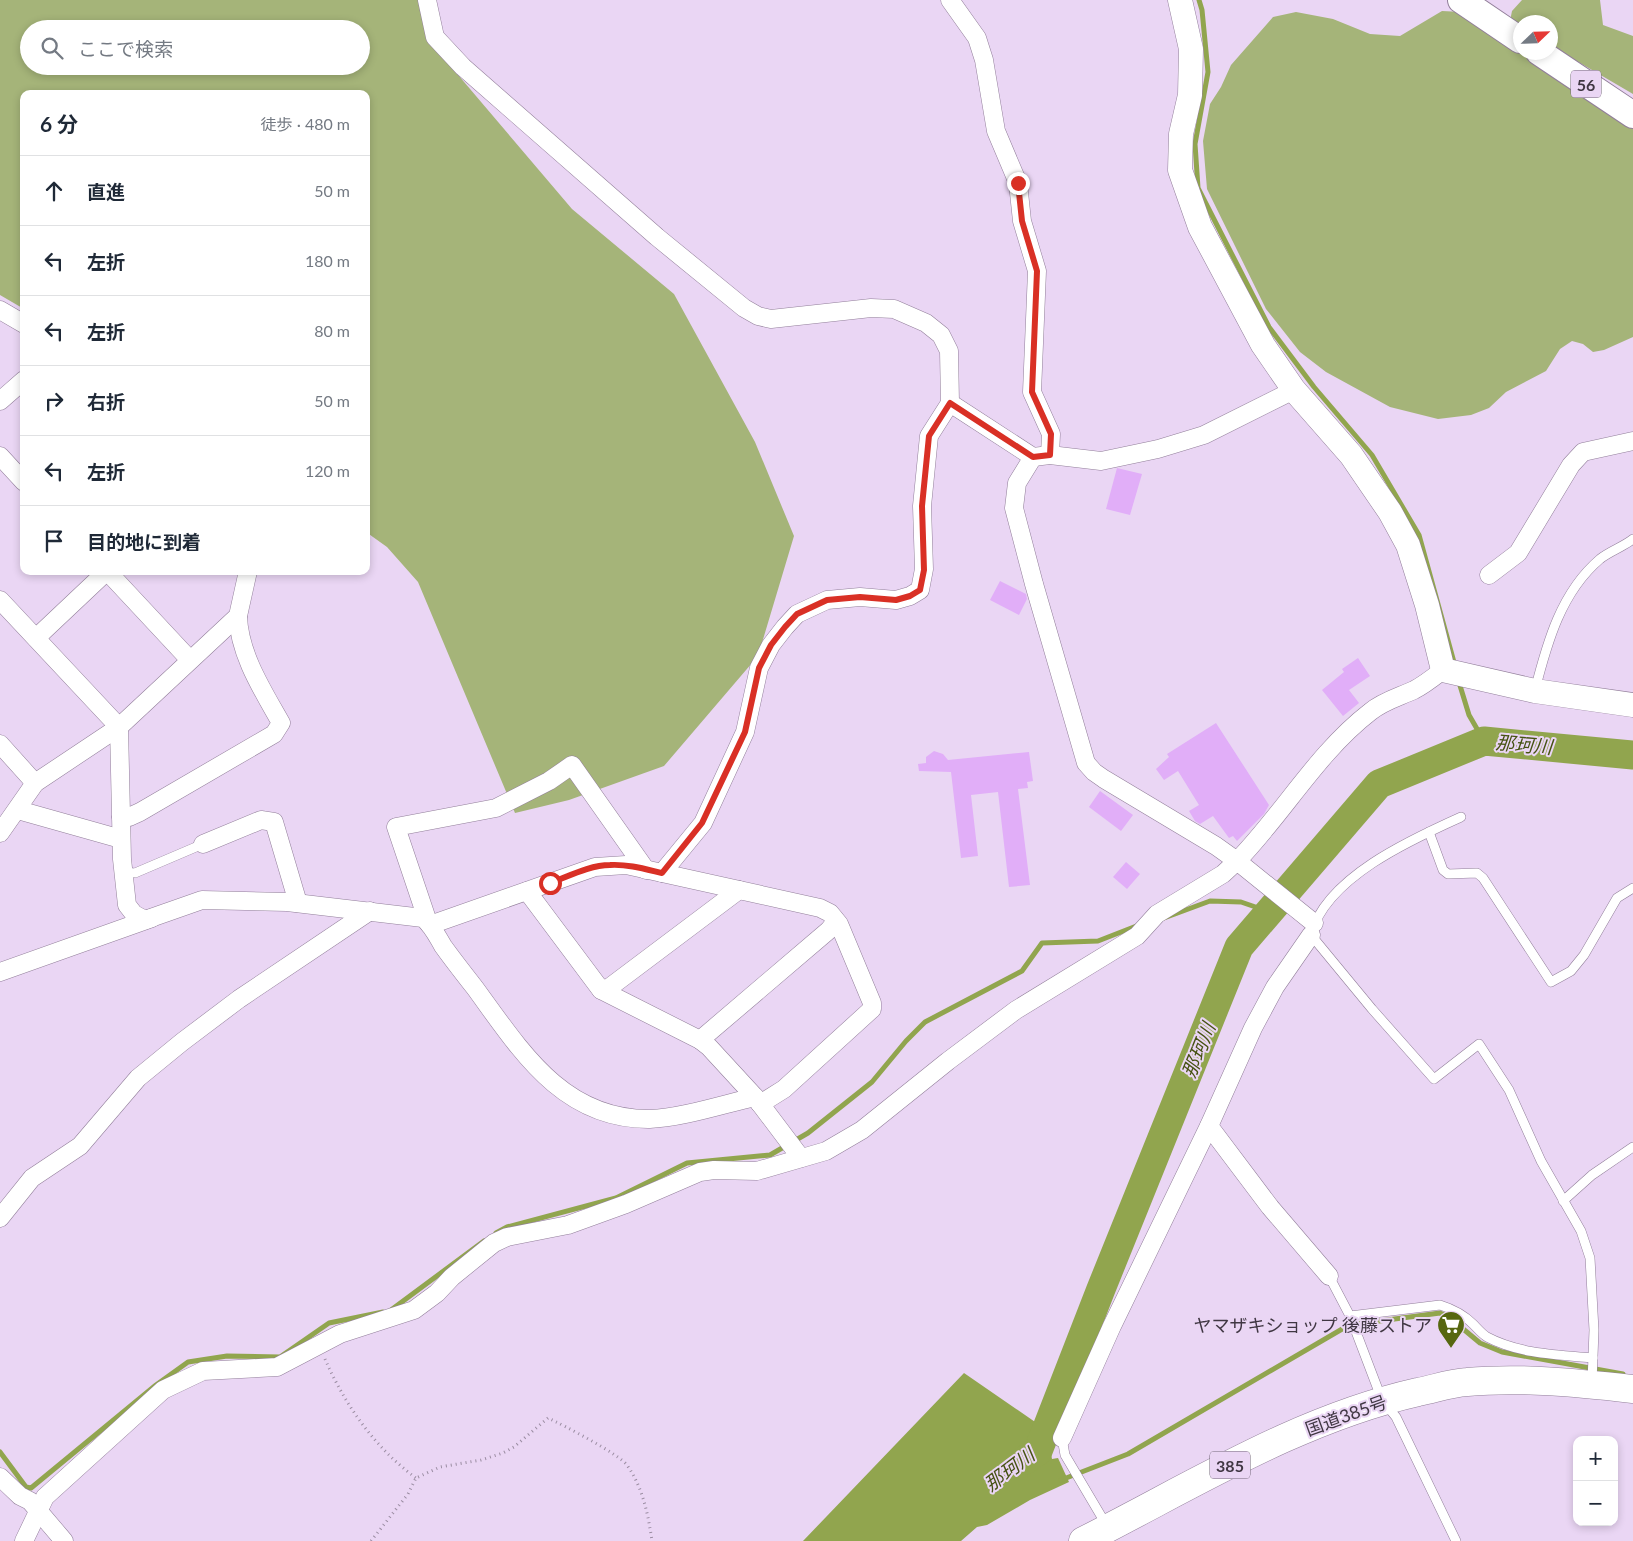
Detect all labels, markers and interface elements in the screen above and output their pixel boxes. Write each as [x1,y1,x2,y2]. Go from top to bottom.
north arrow [1513,15,1558,60]
search box [20,20,370,75]
icon: search [38,34,66,62]
text: ここで検索 [78,37,173,60]
road number: 56 [1571,70,1601,98]
text: 6 分 [40,111,78,136]
text: 徒歩 · 480 m [261,114,350,133]
route end [1007,172,1030,195]
icon: ahead [40,177,68,205]
text: 直進 [87,180,125,203]
text: 50 m [314,181,350,200]
icon: left [40,247,68,275]
text: 左折 [87,250,125,273]
text: 180 m [305,251,350,270]
icon: left [40,317,68,345]
text: 左折 [87,320,125,343]
text: 80 m [314,321,350,340]
icon: right [40,387,68,415]
text: 右折 [87,390,125,413]
text: 50 m [314,391,350,410]
icon: left [40,457,68,485]
text: 左折 [87,460,125,483]
text: 120 m [305,461,350,480]
icon: arrive [40,527,68,555]
text: 目的地に到着 [87,530,201,553]
water label: 那珂川 [1495,730,1555,758]
route start [539,872,562,895]
water label: 那珂川 [1177,1017,1220,1081]
supermarket icon: ヤマザキショップ 後藤ストア [1436,1310,1466,1349]
place label: ヤマザキショップ 後藤ストア [1193,1314,1432,1336]
street label: 国道385号 [1302,1390,1390,1440]
map controls [1573,1436,1618,1526]
button: + [1573,1436,1618,1481]
water label: 那珂川 [979,1441,1040,1495]
road number: 385 [1210,1452,1250,1478]
button: − [1573,1481,1618,1526]

